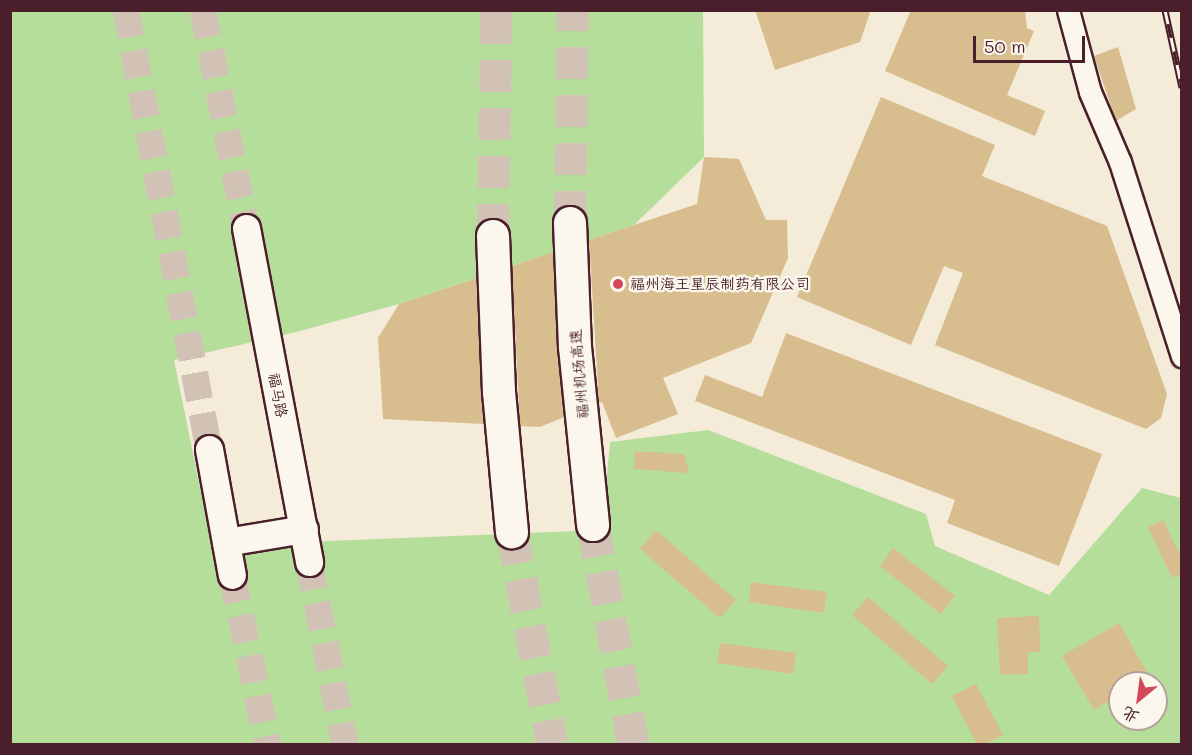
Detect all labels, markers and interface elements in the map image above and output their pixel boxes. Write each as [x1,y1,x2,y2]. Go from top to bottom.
scale bar [976,24,1088,62]
text: 50 m [984,34,1026,58]
place label: 福州海王星辰制药有限公司 [630,275,810,293]
marker: 福州海王星辰制药有限公司 [611,277,625,291]
street label: 福州机场高速 [566,328,592,420]
street label: 福马路 [265,371,291,419]
north arrow [1108,671,1168,731]
text: 北 [1118,702,1142,729]

